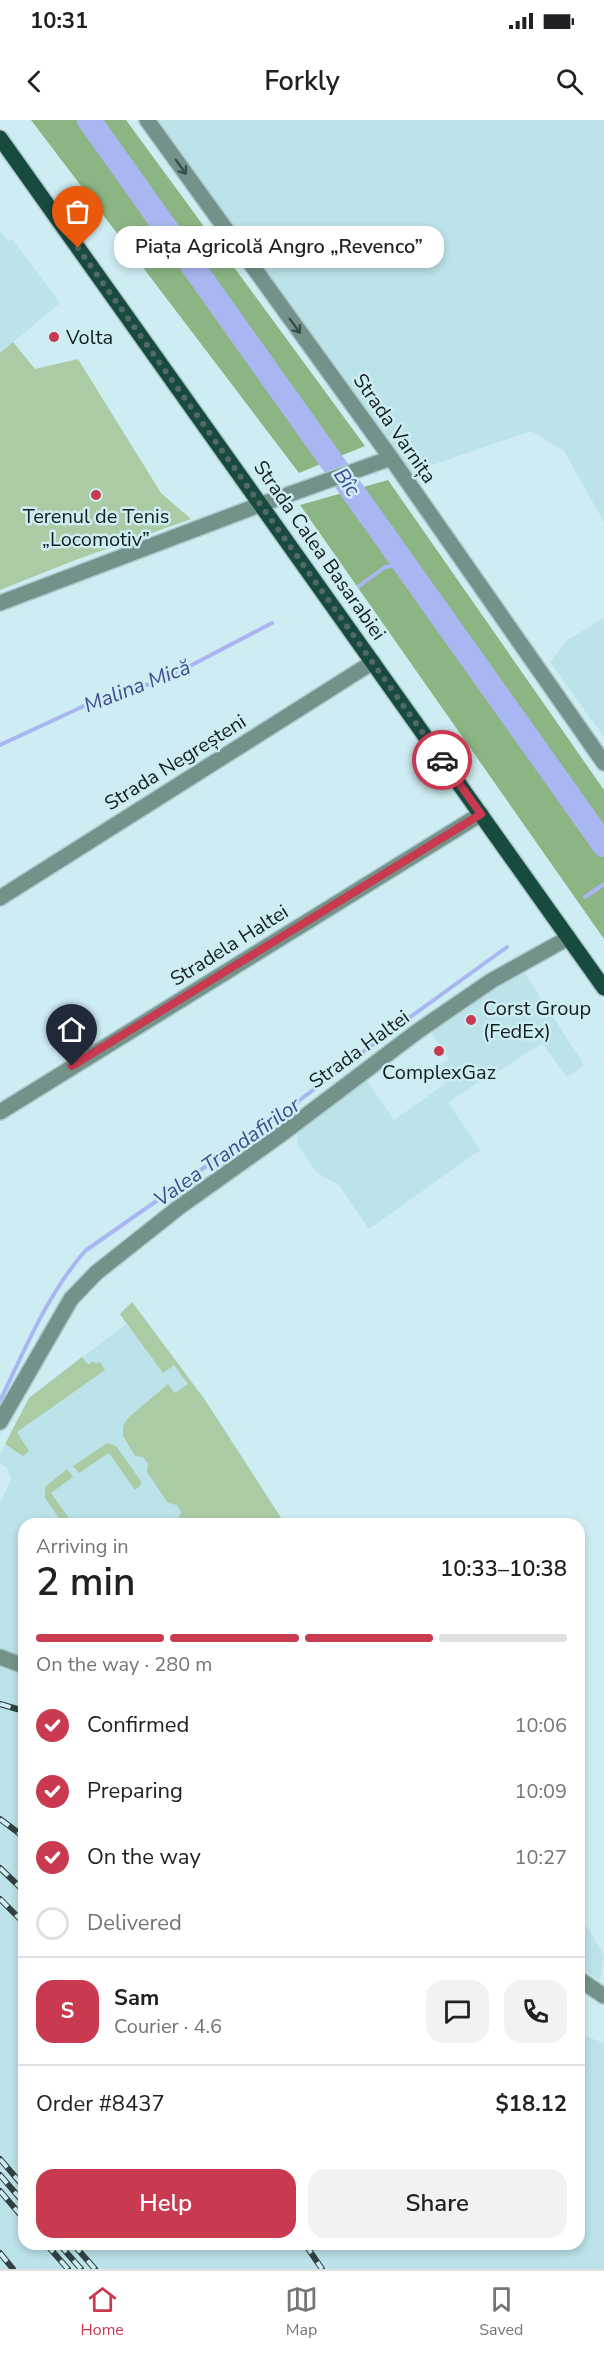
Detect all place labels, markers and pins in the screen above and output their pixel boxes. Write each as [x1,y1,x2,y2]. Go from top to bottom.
pin [52,186,103,248]
callout: Piața Agricolă Angro „Revenco” [114,227,444,269]
place label: Volta [65,324,113,351]
marker: Volta [47,330,61,344]
marker: Terenul de Tenis „Locomotiv” [89,488,103,502]
place label: Terenul de Tenis „Locomotiv” [23,503,169,553]
place label: Corst Group (FedEx) [483,995,591,1045]
pin [46,1004,97,1066]
marker: Corst Group (FedEx) [464,1013,478,1027]
marker: ComplexGaz [432,1044,446,1058]
place label: ComplexGaz [382,1059,496,1086]

